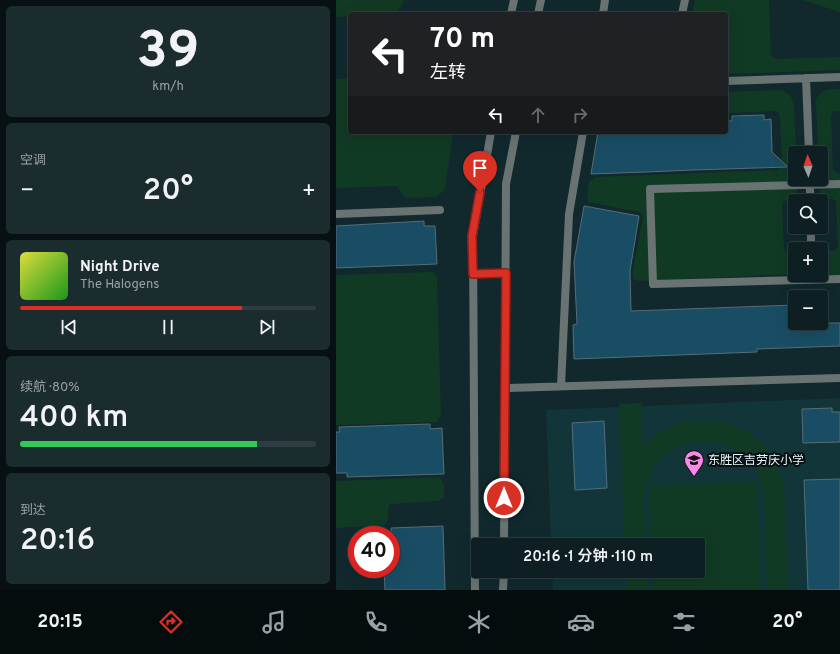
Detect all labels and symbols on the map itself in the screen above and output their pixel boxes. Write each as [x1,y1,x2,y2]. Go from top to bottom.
north arrow [788,146,828,186]
pin [463,151,497,192]
school or university icon: 东胜区吉劳庆小学 [683,449,705,477]
place label: 东胜区吉劳庆小学 [708,453,804,469]
position arrow [483,477,525,519]
speed limit sign: 40 [348,526,400,578]

